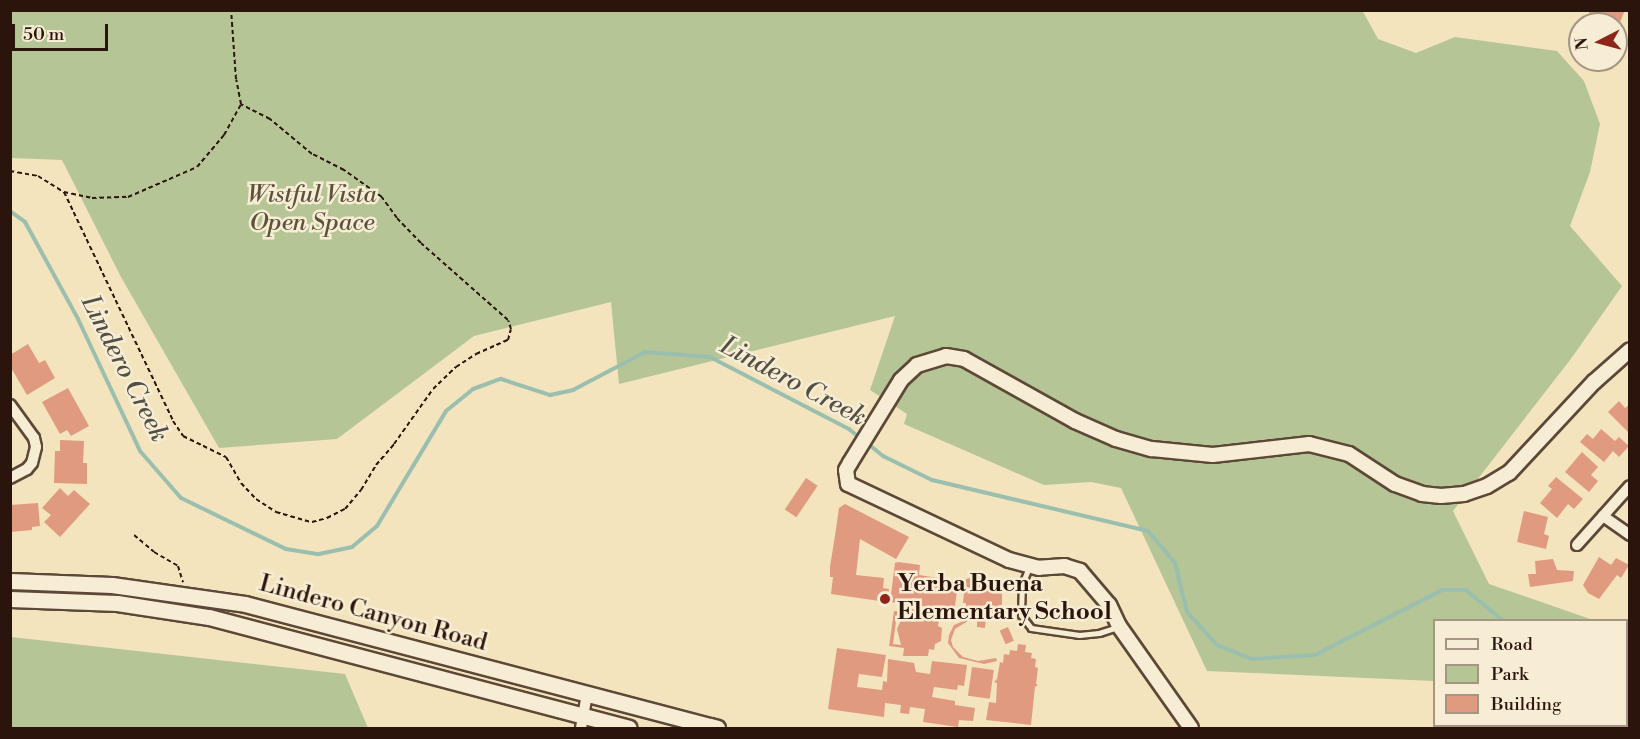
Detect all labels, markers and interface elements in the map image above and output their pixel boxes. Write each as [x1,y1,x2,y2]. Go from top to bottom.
scale bar [15,12,111,50]
north arrow [1568,12,1628,72]
text: 50 m [23,23,64,46]
text: N [1571,36,1593,51]
park label: Wistful Vista Open Space [247,182,377,238]
water label: Lindero Creek [74,290,174,448]
water label: Lindero Creek [715,331,871,433]
street label: Lindero Canyon Road [256,570,490,658]
place label: Yerba Buena Elementary School [897,571,1112,627]
marker: Yerba Buena Elementary School [878,592,892,606]
legend [1433,619,1628,727]
text: Road [1491,633,1533,656]
text: Park [1491,663,1528,686]
text: Building [1491,693,1561,716]

